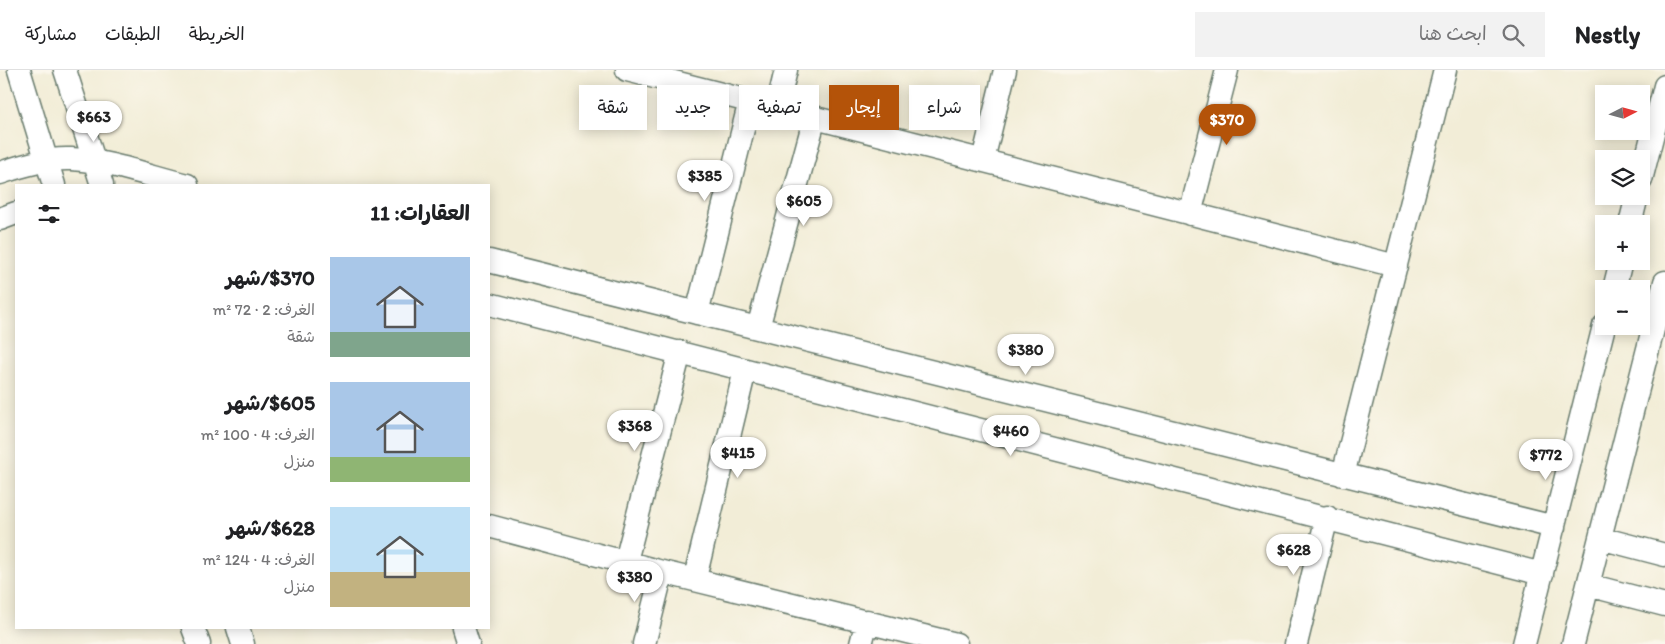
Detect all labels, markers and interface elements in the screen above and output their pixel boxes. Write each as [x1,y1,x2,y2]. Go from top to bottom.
search box [1195,12,1545,57]
text: Nestly [1575,20,1640,49]
icon: search [1499,21,1527,49]
text: ابحث هنا [1419,22,1487,45]
text: مشاركة [25,23,77,45]
text: الطبقات [105,23,161,45]
text: الخريطة [189,23,245,45]
chip: شقة [579,85,647,130]
chip: جديد [657,85,729,130]
chip: تصفية [739,85,819,130]
chip: إيجار [829,85,899,130]
chip: شراء [909,85,980,130]
north arrow [1595,85,1650,140]
map controls [1595,85,1650,335]
pin: $663 [64,100,124,143]
pin: $370 [1197,104,1257,146]
text: $663 [77,107,111,126]
text: $370 [1210,110,1244,129]
button: layers [1595,150,1650,205]
pin: $385 [675,160,735,202]
text: $385 [688,166,722,185]
pin: $605 [774,184,834,227]
text: $605 [787,191,821,210]
icon: filters [35,200,63,228]
text: العقارات: 11 [370,200,470,225]
button: + [1595,215,1650,270]
text: $370/شهر [226,265,315,290]
icon: home [370,277,430,337]
button: − [1595,280,1650,335]
text: الغرف: 2 · 72 m² [213,300,315,319]
text: شقة [287,327,315,346]
pin: $380 [996,334,1056,376]
text: $380 [1008,340,1044,359]
text: $605/شهر [226,390,315,415]
icon: home [370,402,430,462]
pin: $368 [605,410,665,452]
pin: $460 [981,414,1041,457]
text: $368 [618,416,652,435]
text: $460 [993,421,1029,440]
text: الغرف: 4 · 100 m² [201,425,315,444]
pin: $415 [708,436,768,479]
pin: $772 [1516,438,1576,481]
text: $415 [721,443,755,462]
text: $772 [1530,445,1562,464]
text: منزل [283,452,315,471]
text: $628/شهر [227,515,315,540]
icon: home [370,527,430,587]
pin: $628 [1264,534,1324,576]
text: $628 [1277,540,1311,559]
text: الغرف: 4 · 124 m² [202,550,315,569]
pin: $380 [605,560,665,603]
text: $380 [617,567,653,586]
text: منزل [283,577,315,596]

